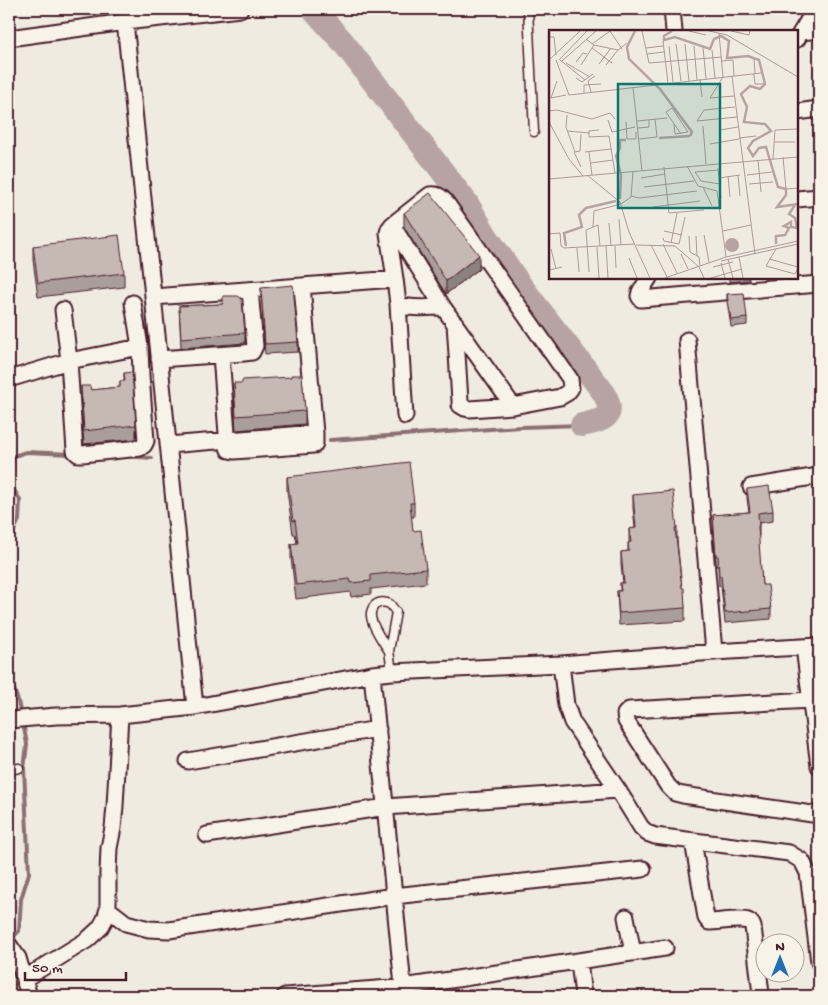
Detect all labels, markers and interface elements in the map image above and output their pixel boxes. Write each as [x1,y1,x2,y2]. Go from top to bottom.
inset map [549,30,798,279]
north arrow [756,932,806,982]
text: N [775,939,785,956]
scale bar [25,950,126,982]
text: 50 m [32,960,63,978]

